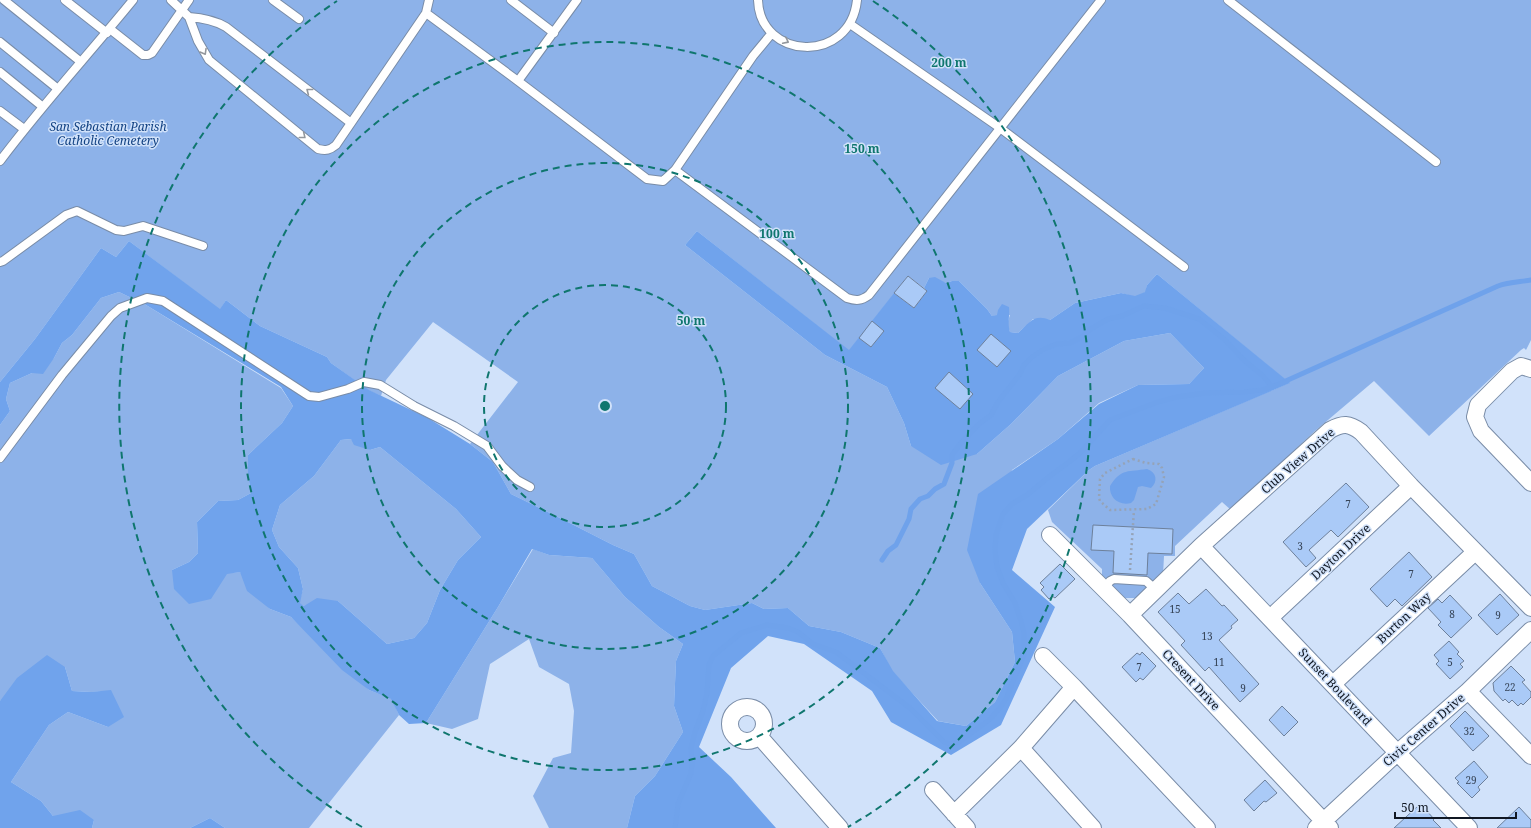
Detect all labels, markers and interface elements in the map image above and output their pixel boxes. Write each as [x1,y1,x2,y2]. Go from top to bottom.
one-way arrow [782,37,789,44]
one-way arrow [200,48,207,55]
text: 200 m [931,54,967,71]
one-way arrow [306,88,313,95]
park label: San Sebastian Parish Catholic Cemetery [49,118,167,149]
one-way arrow [298,132,305,139]
text: 150 m [844,140,880,157]
text: 100 m [759,225,795,242]
text: 50 m [677,312,705,329]
centre of rings [598,399,612,413]
street label: Club View Drive [1257,424,1338,497]
house number: 7 [1345,497,1351,511]
street label: Dayton Drive [1307,520,1374,584]
house number: 3 [1297,539,1303,553]
house number: 7 [1408,567,1414,581]
street label: Burton Way [1373,588,1435,647]
house number: 15 [1169,602,1181,616]
house number: 8 [1449,607,1455,621]
house number: 9 [1495,608,1501,622]
house number: 13 [1201,629,1213,643]
street label: Sunset Boulevard [1295,644,1376,730]
street label: Cresent Drive [1159,645,1224,714]
house number: 11 [1213,655,1225,669]
house number: 5 [1447,655,1453,669]
house number: 7 [1136,660,1142,674]
house number: 22 [1504,680,1516,694]
house number: 9 [1240,681,1246,695]
street label: Civic Center Drive [1379,689,1468,770]
house number: 32 [1463,724,1475,738]
house number: 29 [1465,773,1477,787]
scale bar [1395,794,1516,820]
text: 50 m [1401,799,1429,816]

